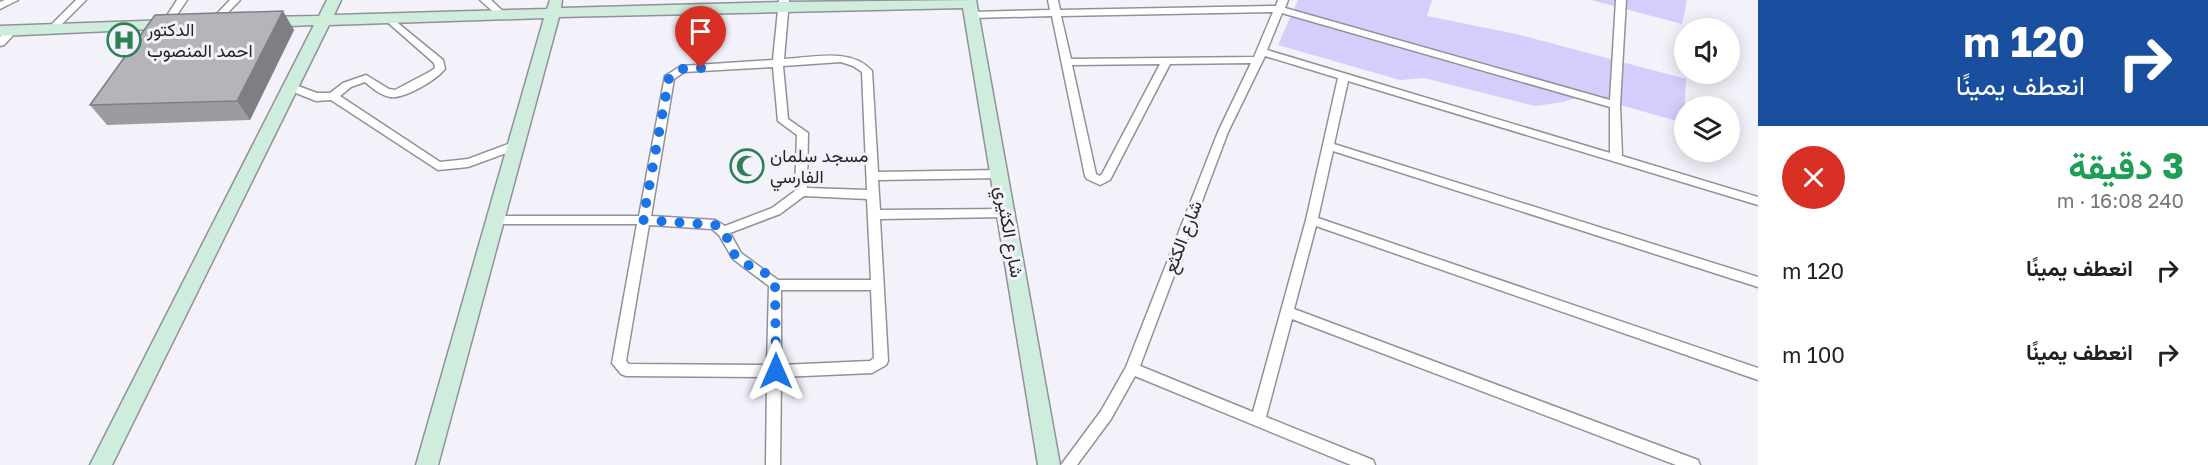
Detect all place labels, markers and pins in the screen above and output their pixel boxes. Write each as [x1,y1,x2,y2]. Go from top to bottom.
pin [675,6,726,68]
place label: الدكتور احمد المنصوب [146,18,253,62]
hospital icon: الدكتور احمد المنصوب [106,22,142,58]
place label: مسجد سلمان الفارسي [770,144,868,192]
mosque icon: مسجد سلمان الفارسي [729,148,765,184]

